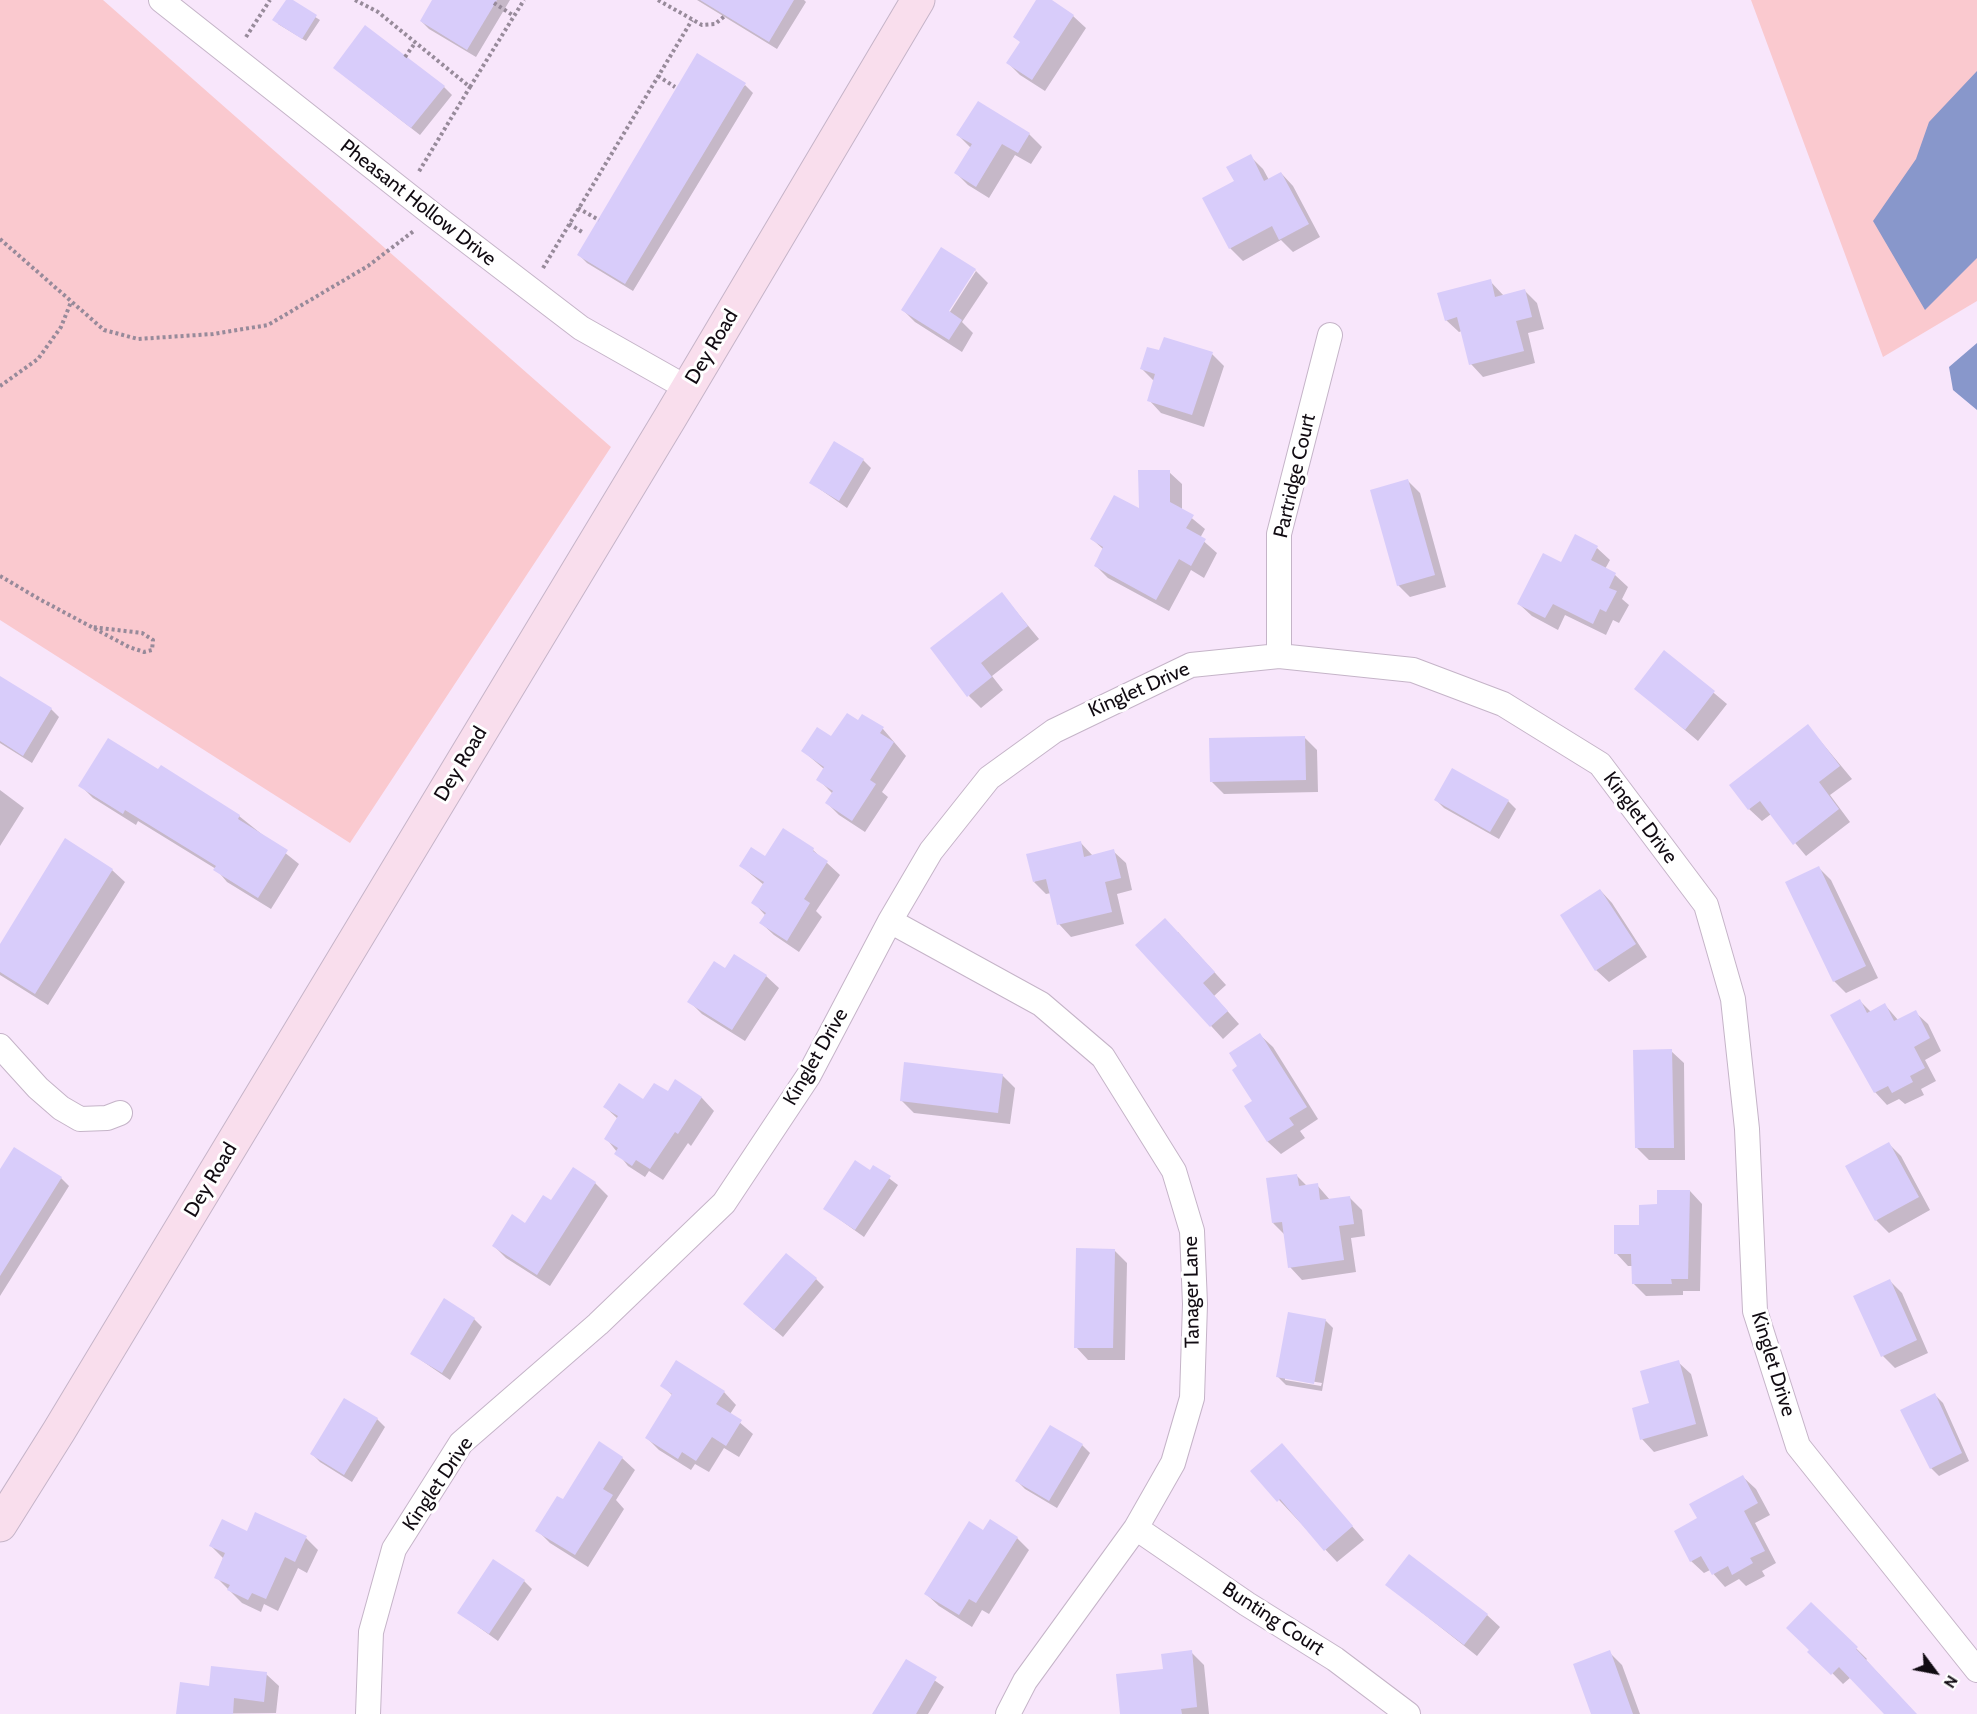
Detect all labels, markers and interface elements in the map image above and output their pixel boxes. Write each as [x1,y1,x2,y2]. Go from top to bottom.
street label: Pheasant Hollow Drive [335,135,501,271]
street label: Dey Road [680,305,744,389]
street label: Partridge Court [1269,412,1321,540]
street label: Kinglet Drive [1085,657,1193,723]
street label: Dey Road [429,722,493,806]
street label: Kinglet Drive [1598,768,1682,868]
street label: Kinglet Drive [779,1004,853,1110]
street label: Dey Road [179,1138,243,1222]
street label: Tanager Lane [1179,1236,1205,1348]
street label: Kinglet Drive [1746,1309,1800,1419]
street label: Kinglet Drive [398,1432,478,1536]
street label: Bunting Court [1218,1577,1328,1661]
north arrow [1905,1642,1965,1702]
text: N [1940,1672,1962,1692]

